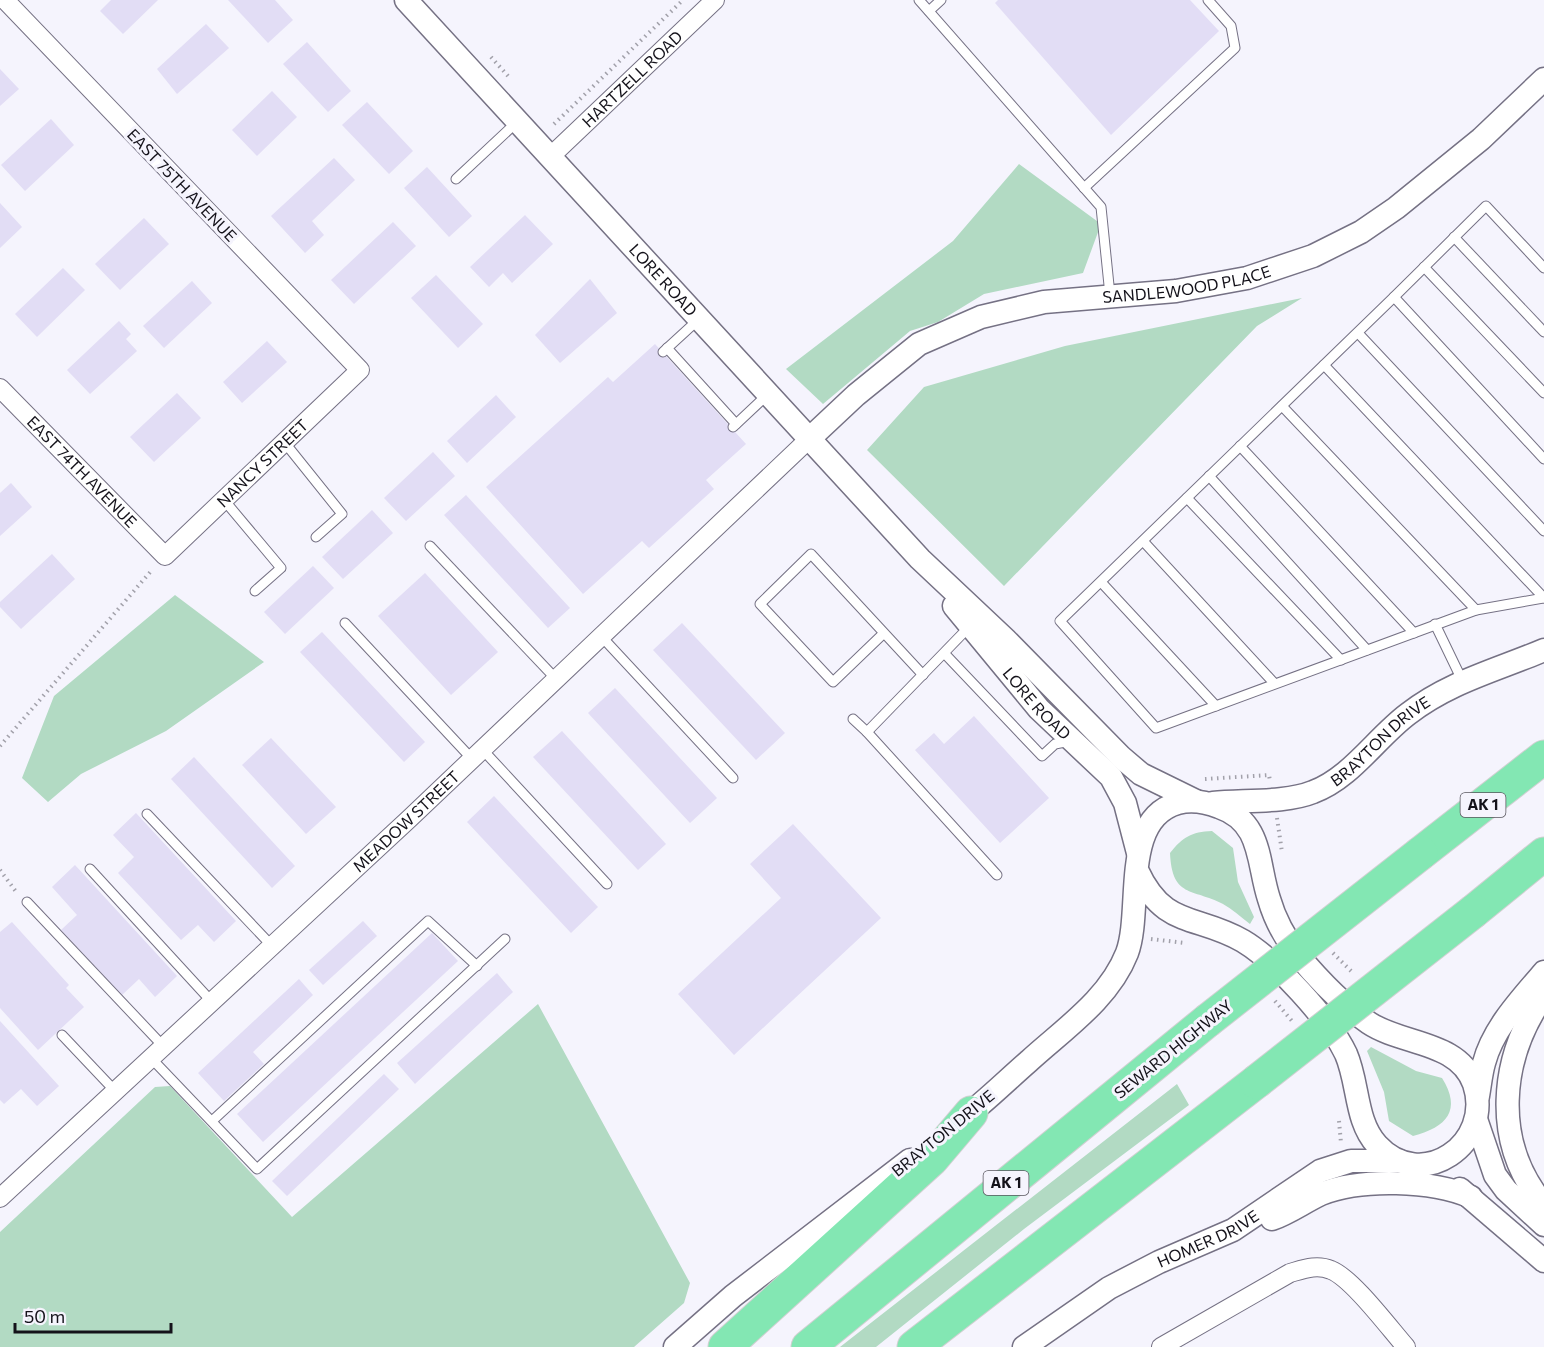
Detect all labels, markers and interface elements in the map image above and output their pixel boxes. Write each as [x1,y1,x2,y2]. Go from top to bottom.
street label: HARTZELL ROAD [578,26,686,131]
street label: EAST 75TH AVENUE [124,124,241,245]
street label: LORE ROAD [626,239,701,319]
street label: SANDLEWOOD PLACE [1102,261,1273,306]
street label: EAST 74TH AVENUE [24,411,141,531]
street label: NANCY STREET [212,415,312,511]
street label: LORE ROAD [1000,663,1075,743]
street label: BRAYTON DRIVE [1327,692,1433,790]
street label: MEADOW STREET [348,766,463,875]
road number: AK 1 [1460,793,1506,817]
street label: SEWARD HIGHWAY [1110,995,1236,1102]
street label: BRAYTON DRIVE [888,1085,998,1180]
road number: AK 1 [984,1171,1028,1195]
street label: HOMER DRIVE [1154,1205,1262,1271]
scale bar [15,1296,171,1334]
text: 50 m [24,1305,65,1327]

